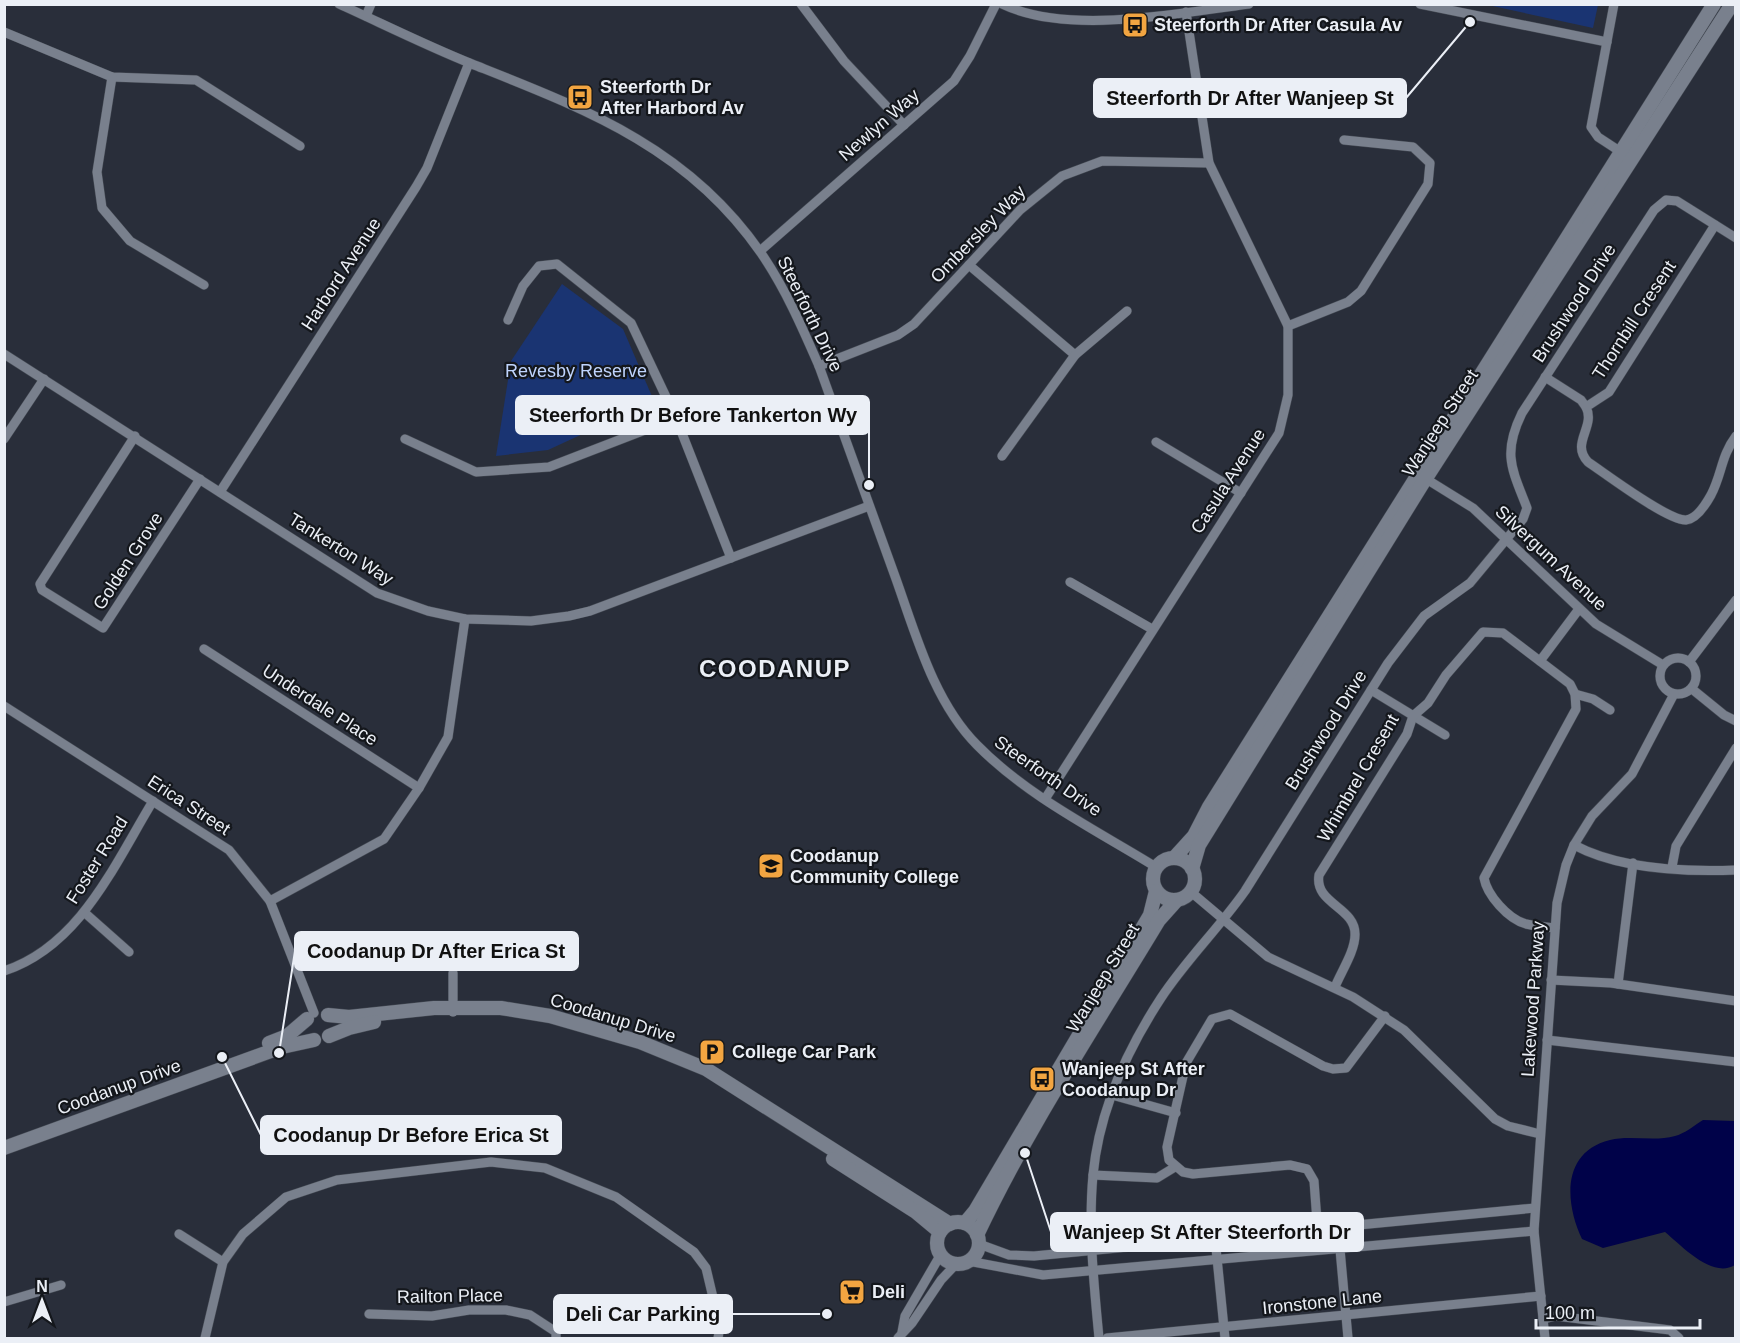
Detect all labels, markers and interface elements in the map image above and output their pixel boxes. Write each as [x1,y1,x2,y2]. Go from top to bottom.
bus stop icon: Steerforth Dr After Casula Av [1120,10,1150,40]
place label: Steerforth Dr After Casula Av [1154,15,1402,35]
place label: Steerforth Dr After Harbord Av [600,77,744,118]
callout: Steerforth Dr After Wanjeep St [1094,79,1406,117]
bus stop icon: Steerforth Dr After Harbord Av [565,82,595,112]
street label: Newlyn Way [835,85,923,165]
text: Steerforth Dr After Wanjeep St [1106,87,1394,109]
street label: Ombersley Way [927,181,1029,287]
street label: Harbord Avenue [297,214,385,334]
street label: Brushwood Drive [1528,240,1620,366]
street label: Steerforth Drive [773,253,847,375]
street label: Thornbill Cresent [1588,257,1680,383]
park label: Revesby Reserve [505,361,647,381]
street label: Wanjeep Street [1398,366,1482,480]
callout: Steerforth Dr Before Tankerton Wy [516,396,869,434]
text: Steerforth Dr Before Tankerton Wy [529,404,858,426]
street label: Casula Avenue [1187,425,1269,537]
street label: Silvergum Avenue [1491,501,1611,615]
street label: Golden Grove [89,509,167,613]
street label: Tankerton Way [285,509,397,589]
district label: COODANUP [699,655,851,682]
street label: Underdale Place [259,660,381,750]
street label: Brushwood Drive [1281,667,1371,793]
street label: Whimbrel Cresent [1313,711,1403,845]
street label: Steerforth Drive [991,732,1105,820]
street label: Erica Street [144,771,234,839]
street label: Foster Road [62,813,132,907]
place label: Coodanup Community College [790,846,959,887]
school or university icon: Coodanup Community College [756,851,786,881]
street label: Wanjeep Street [1063,920,1143,1036]
street label: Lakewood Parkway [1518,920,1548,1078]
callout: Coodanup Dr After Erica St [295,932,578,970]
text: Coodanup Dr After Erica St [307,940,565,962]
street label: Coodanup Drive [548,989,678,1047]
parking icon: College Car Park [697,1037,727,1067]
place label: College Car Park [732,1042,877,1062]
street label: Coodanup Drive [54,1055,184,1119]
place label: Wanjeep St After Coodanup Dr [1062,1059,1205,1100]
bus stop icon: Wanjeep St After Coodanup Dr [1027,1064,1057,1094]
callout: Coodanup Dr Before Erica St [261,1116,561,1154]
text: Coodanup Dr Before Erica St [273,1124,549,1146]
callout: Wanjeep St After Steerforth Dr [1051,1213,1363,1251]
text: Wanjeep St After Steerforth Dr [1063,1221,1351,1243]
north arrow [12,1271,72,1331]
supermarket icon: Deli [837,1277,867,1307]
text: N [36,1278,48,1295]
place label: Deli [872,1282,905,1302]
street label: Railton Place [397,1285,503,1307]
street label: Ironstone Lane [1261,1286,1383,1318]
scale bar [1536,1292,1700,1330]
callout: Deli Car Parking [554,1295,732,1333]
text: Deli Car Parking [566,1303,720,1325]
text: 100 m [1545,1303,1595,1323]

